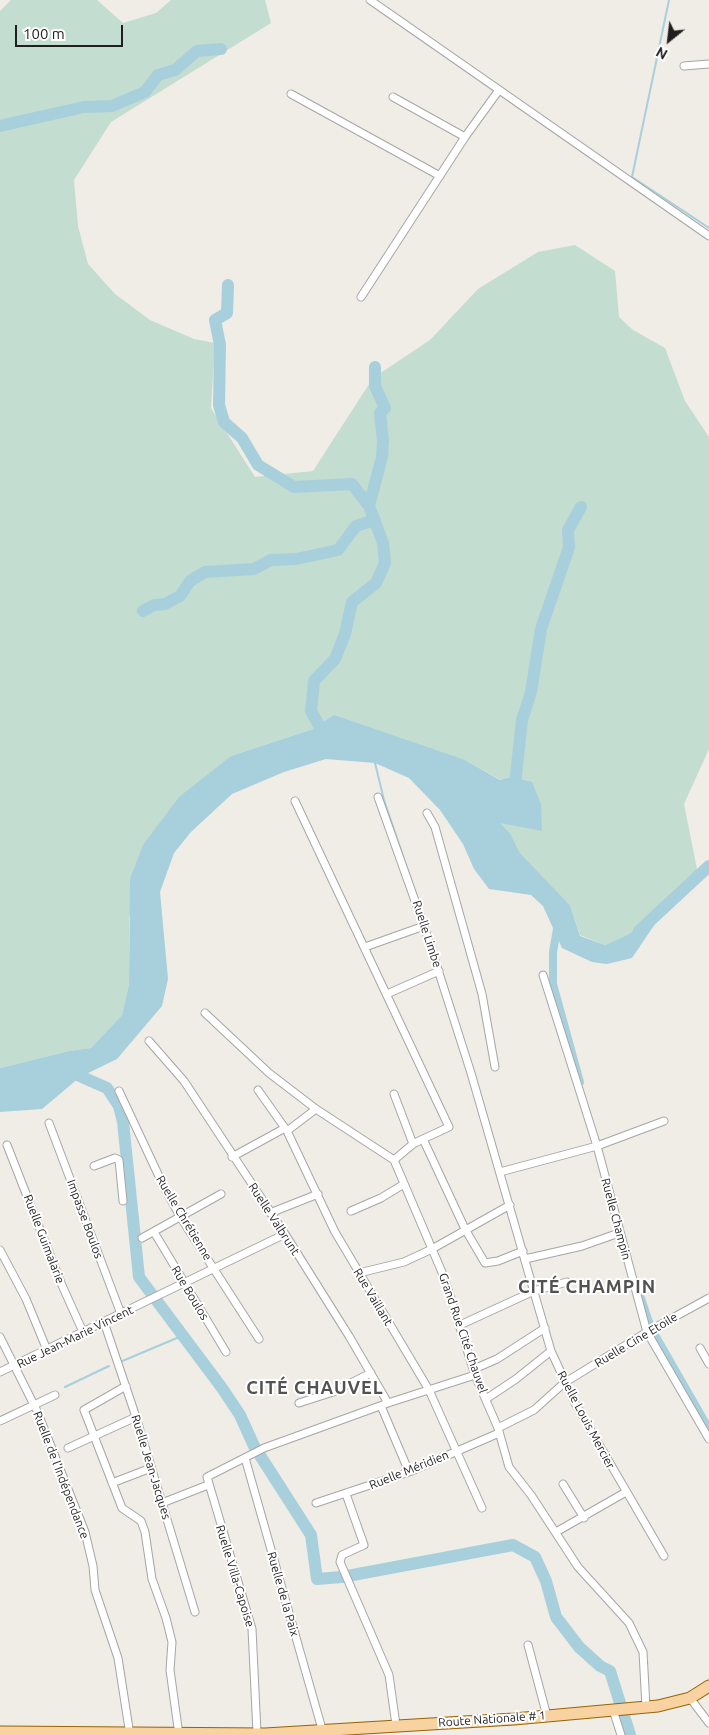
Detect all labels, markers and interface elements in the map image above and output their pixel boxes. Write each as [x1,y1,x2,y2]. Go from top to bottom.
scale bar [18,15,125,47]
north arrow [644,15,694,65]
text: 100 m [23,25,65,42]
text: N [653,44,670,63]
street label: Ruelle Limbe [409,899,445,969]
street label: Ruelle Chrétienne [153,1173,215,1263]
street label: Impasse Boulos [64,1177,106,1261]
street label: Ruelle Champin [598,1177,634,1261]
street label: Ruelle Valbrunt [245,1180,303,1258]
street label: Ruelle Guimalarie [20,1192,68,1286]
street label: Rue Boulos [168,1263,212,1323]
street label: Rue Vaillant [350,1266,396,1328]
street label: Grand Rue Cité Chauvel [436,1271,490,1395]
district label: CITÉ CHAMPIN [516,1276,658,1298]
street label: Rue Jean-Marie Vincent [14,1303,136,1371]
street label: Ruelle Cine Etoile [592,1310,680,1370]
street label: Ruelle Louis Mercier [554,1369,618,1471]
district label: CITÉ CHAUVEL [245,1377,385,1399]
street label: Ruelle de l'Indépendance [30,1409,92,1541]
street label: Ruelle Jean-Jacques [128,1413,174,1521]
street label: Ruelle Méridien [367,1447,451,1493]
street label: Ruelle Villa-Capoise [213,1523,257,1629]
street label: Ruelle de la Paix [264,1550,302,1638]
street label: Route Nationale # 1 [438,1708,546,1730]

